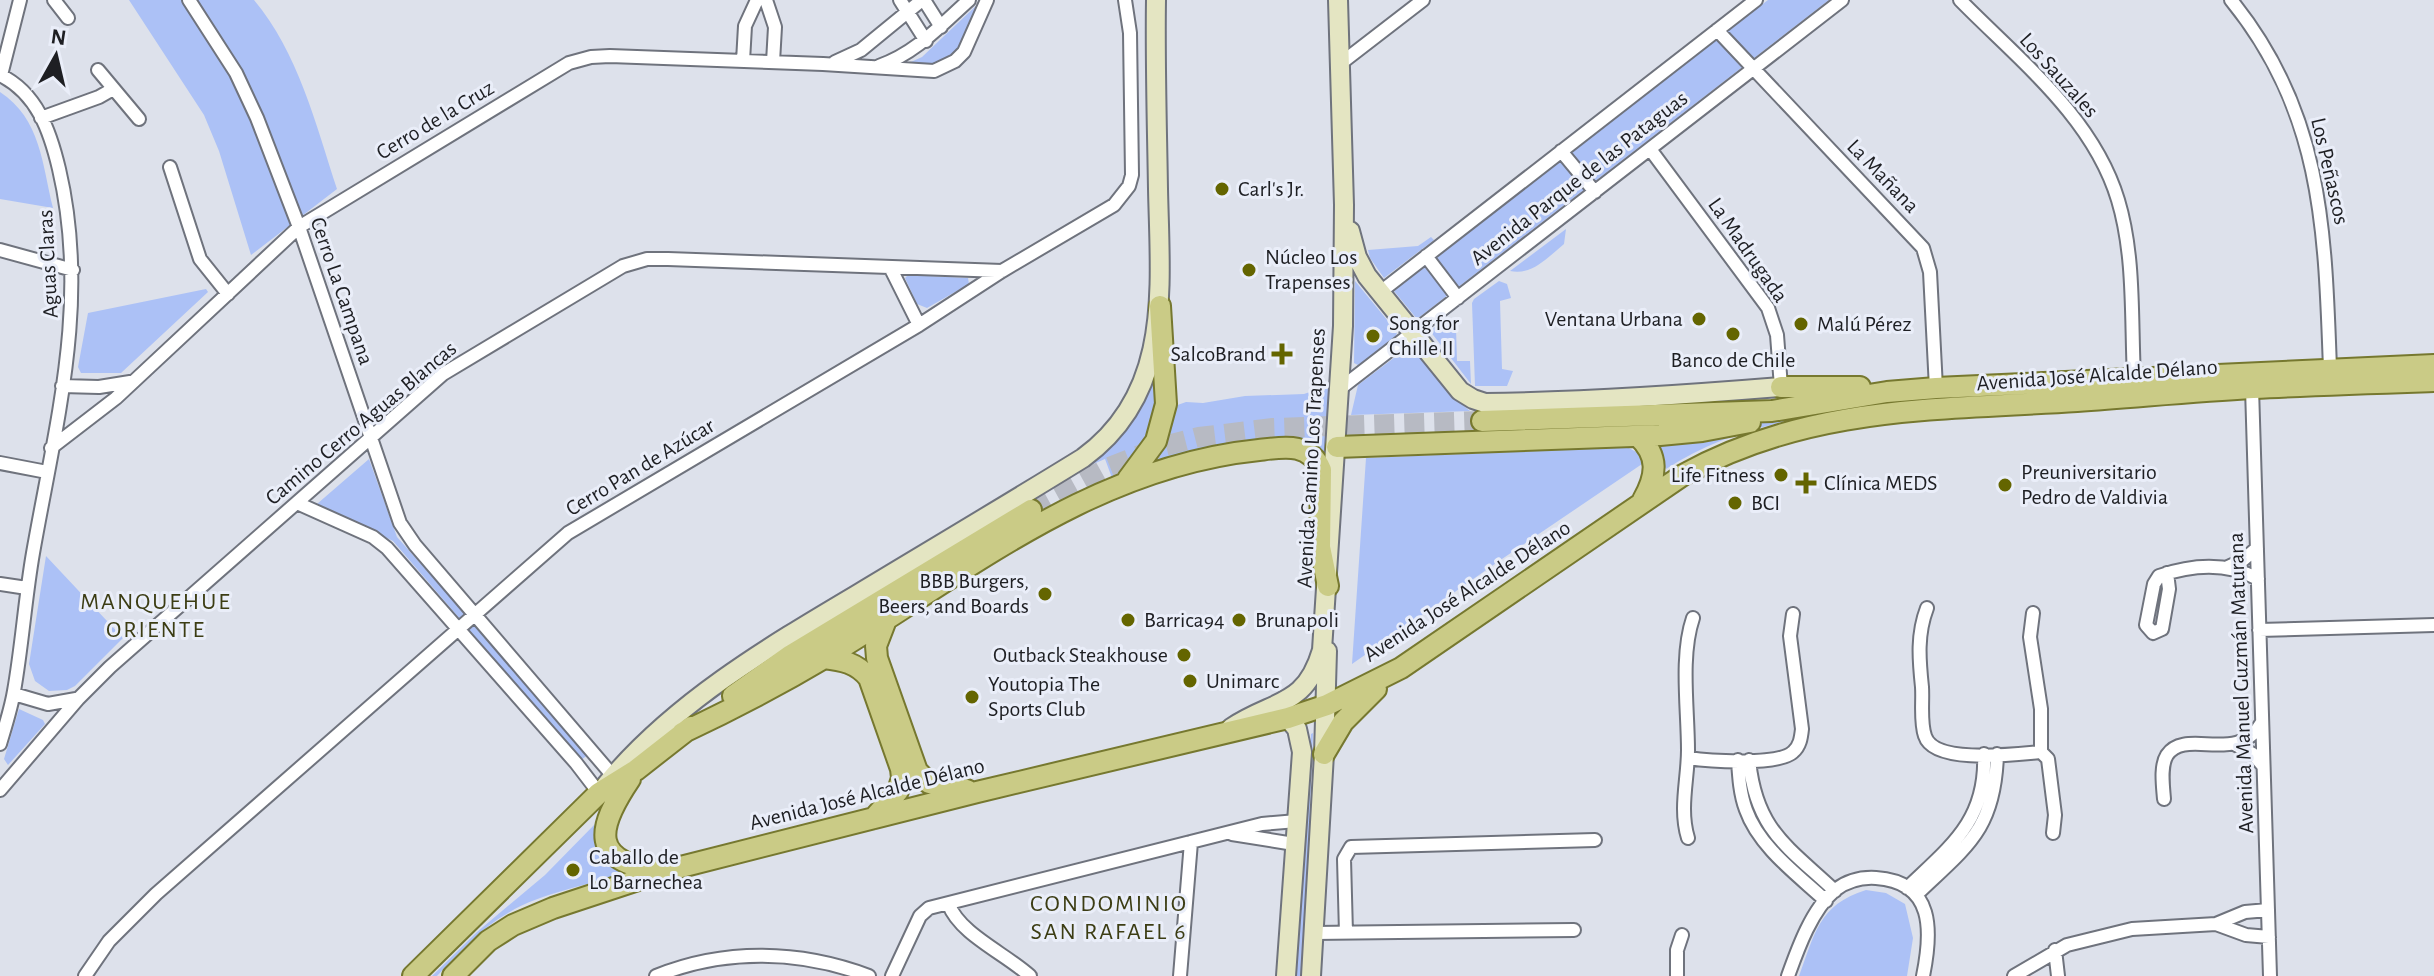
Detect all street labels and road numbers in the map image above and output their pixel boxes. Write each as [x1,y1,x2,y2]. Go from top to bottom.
street label: Los Sauzales [2015,28,2103,122]
street label: Cerro de la Cruz [373,76,497,164]
street label: Avenida Parque de las Pataguas [1466,87,1692,269]
street label: Los Peñascos [2307,115,2353,227]
street label: La Mañana [1843,135,1923,217]
street label: La Madrugada [1704,194,1792,306]
street label: Aguas Claras [34,209,62,319]
street label: Cerro La Campana [306,214,378,368]
street label: Avenida Camino Los Trapenses [1293,327,1329,589]
street label: Camino Cerro Aguas Blancas [261,337,461,509]
street label: Avenida José Alcalde Délano [1976,356,2218,394]
street label: Cerro Pan de Azúcar [562,414,718,520]
street label: Avenida José Alcalde Délano [1360,516,1574,666]
street label: Avenida Manuel Guzmán Maturana [2225,532,2257,834]
street label: Avenida José Alcalde Délano [747,754,987,834]

